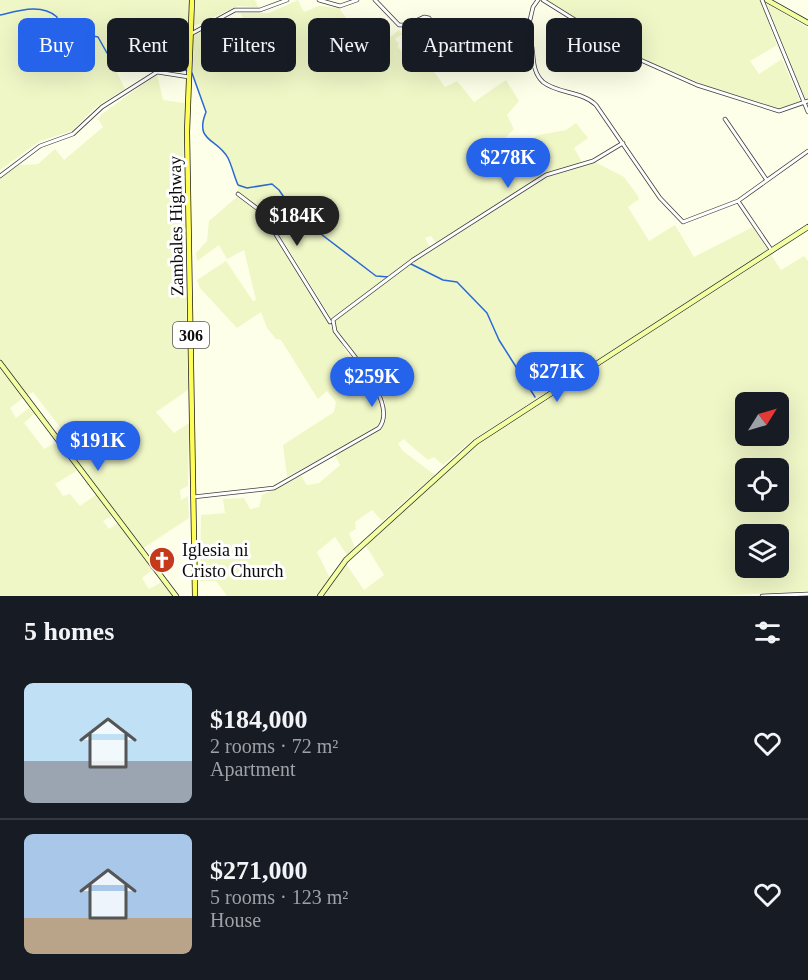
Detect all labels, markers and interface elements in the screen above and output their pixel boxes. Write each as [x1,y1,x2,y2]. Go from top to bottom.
chip: Buy [18,18,95,72]
chip: Rent [107,18,189,72]
chip: Filters [201,18,296,72]
chip: New [308,18,390,72]
chip: Apartment [402,18,534,72]
chip: House [546,18,642,72]
pin: $278K [466,138,550,189]
text: $278K [480,146,536,168]
street label: Zambales Highway [165,156,187,296]
pin: $184K [255,196,339,247]
text: $184K [269,204,325,226]
road number: 306 [173,322,209,348]
pin: $271K [515,352,599,403]
pin: $259K [330,357,414,408]
text: $271K [529,360,585,382]
text: $259K [344,365,400,387]
north arrow [735,392,789,446]
map controls [735,392,789,578]
pin: $191K [56,421,140,472]
text: $191K [70,429,126,451]
button: locate [735,458,789,512]
button: layers [735,524,789,578]
place label: Iglesia ni Cristo Church [182,540,284,581]
church icon: Iglesia ni Cristo Church [147,545,177,575]
icon: filters [751,616,784,649]
text: 5 homes [24,617,114,646]
text: $184,000 [210,705,308,734]
icon: home [72,707,144,779]
icon: heart [751,727,784,760]
text: 2 rooms · 72 m² [210,735,338,757]
text: Apartment [210,758,296,780]
text: $271,000 [210,856,308,885]
icon: home [72,858,144,930]
icon: heart [751,878,784,911]
text: 5 rooms · 123 m² [210,886,348,908]
text: House [210,909,261,931]

